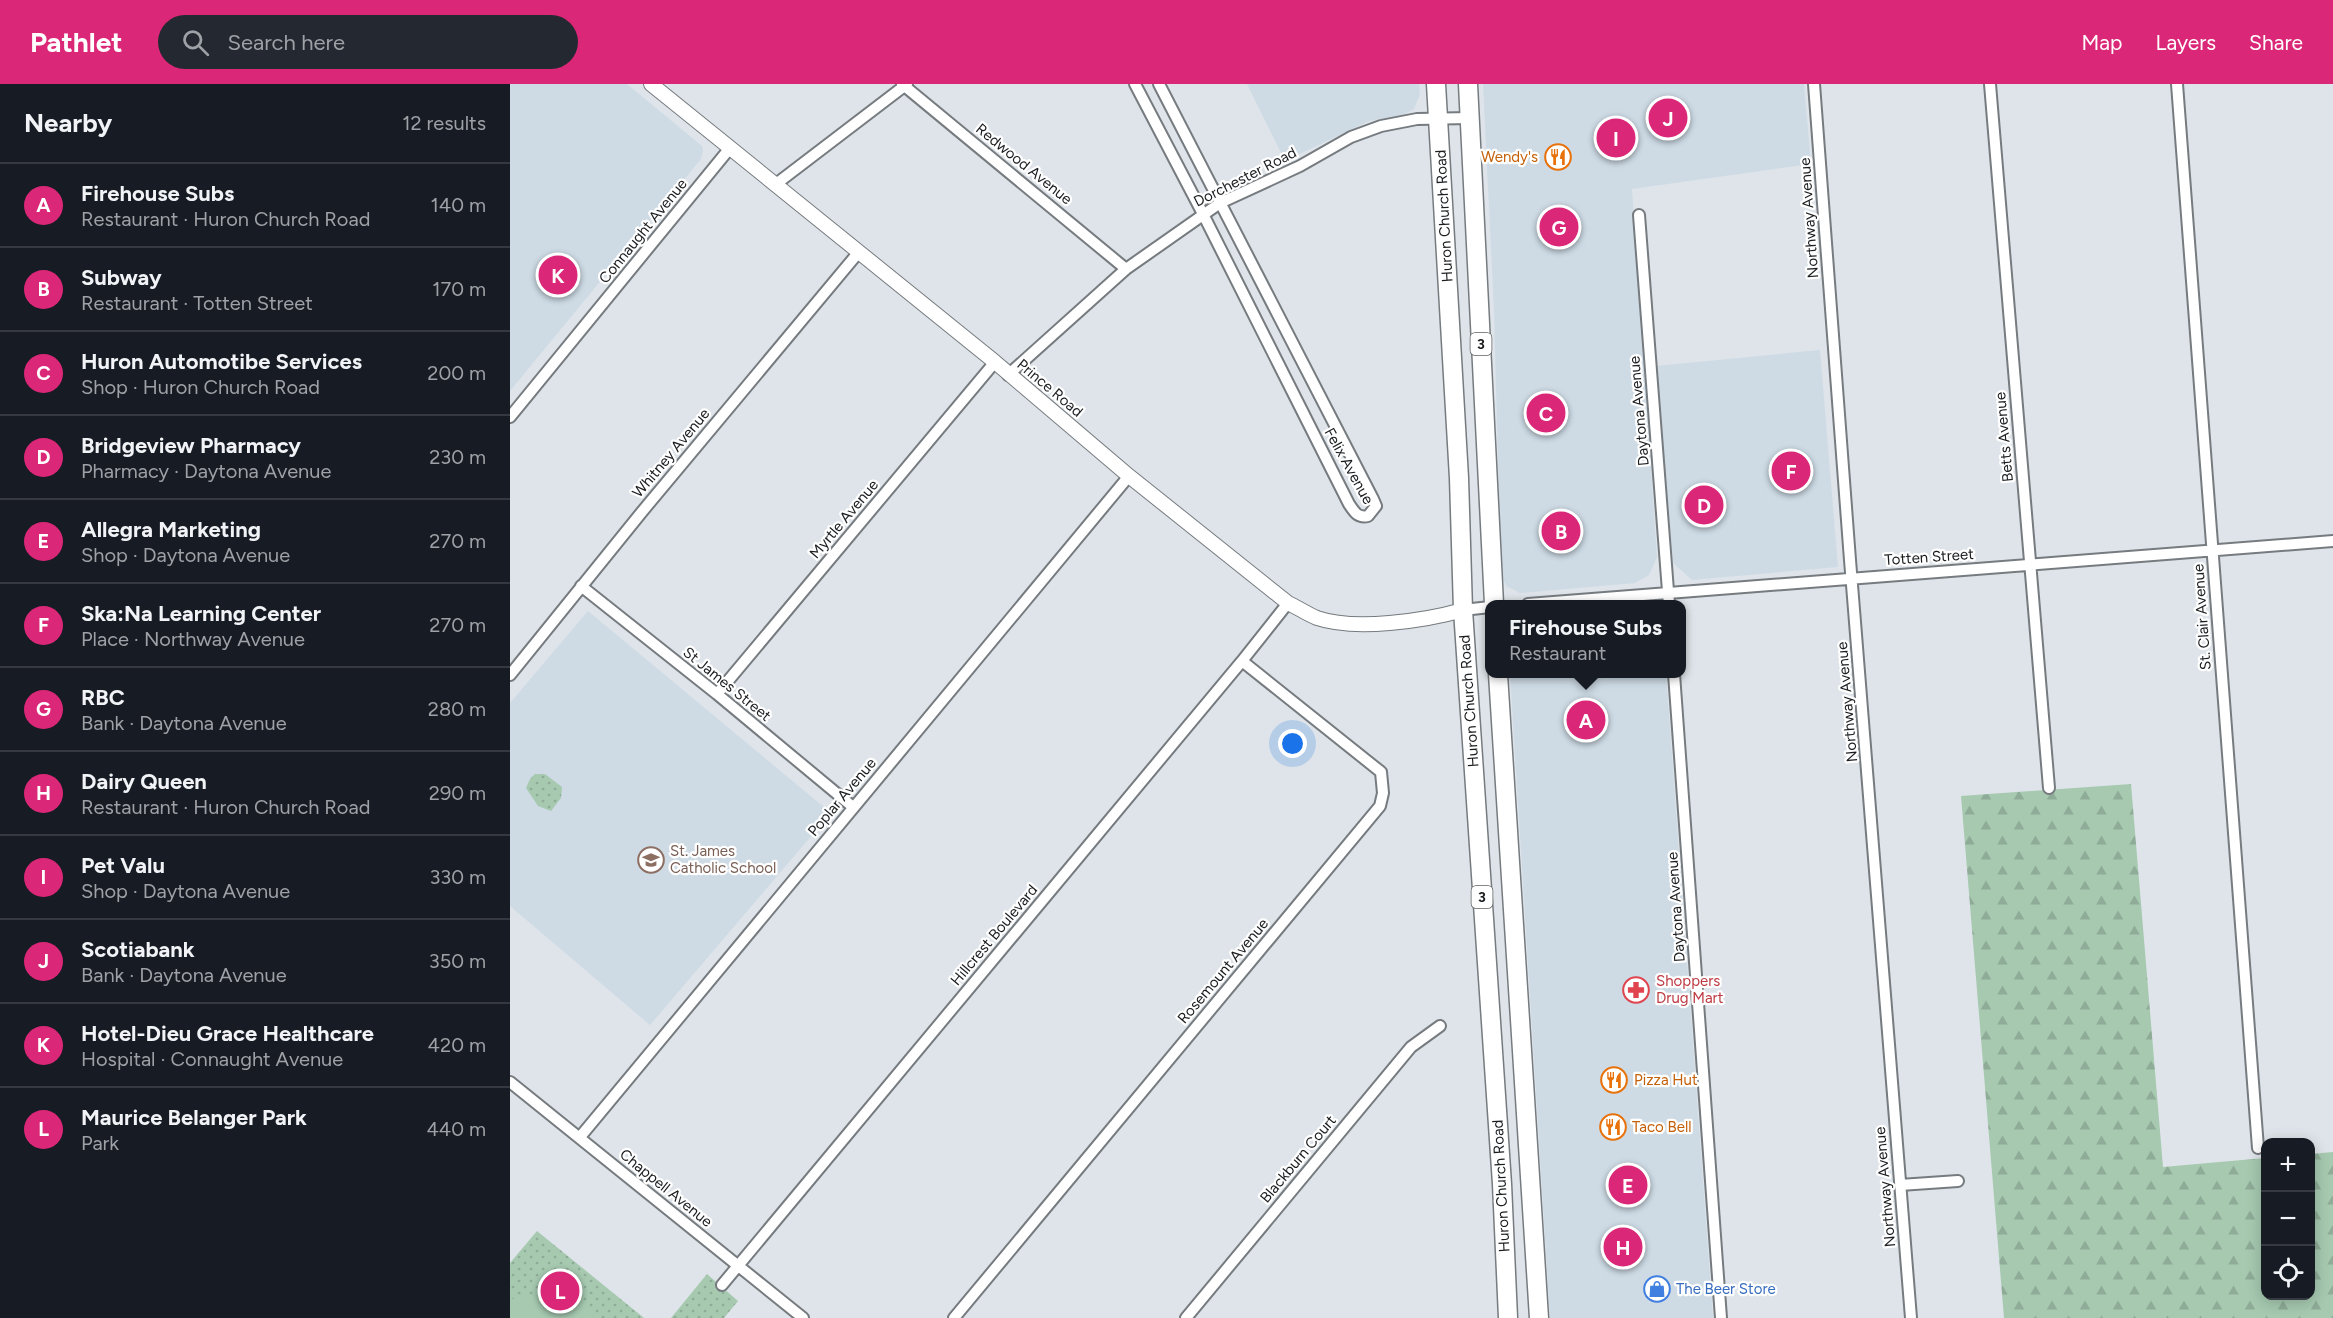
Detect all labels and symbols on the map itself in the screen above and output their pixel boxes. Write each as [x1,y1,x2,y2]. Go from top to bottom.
pin: J [1648,96,1688,141]
pin: I [1596,116,1636,160]
street label: Redwood Avenue [972,120,1076,208]
restaurant icon: Wendy's [1543,142,1573,172]
street label: Dorchester Road [1191,143,1299,211]
place label: Wendy's [1481,148,1538,166]
street label: Huron Church Road [1432,149,1456,283]
street label: Northway Avenue [1796,157,1822,279]
street label: Connaught Avenue [595,175,691,287]
pin: G [1540,204,1578,250]
pin: K [538,252,578,297]
road number: 3 [1470,333,1492,355]
street label: Prince Road [1014,355,1086,421]
street label: Daytona Avenue [1625,355,1653,467]
pin: C [1526,390,1566,436]
street label: Betts Avenue [1991,391,2017,483]
street label: Whitney Avenue [629,405,713,501]
street label: Felix Avenue [1321,425,1377,507]
pin: F [1772,448,1810,494]
street label: Myrtle Avenue [806,476,882,562]
pin: D [1684,482,1724,528]
pin: B [1542,508,1580,554]
street label: Totten Street [1884,545,1975,569]
street label: St. Clair Avenue [2189,563,2215,671]
street label: Huron Church Road [1455,634,1483,768]
street label: Northway Avenue [1833,641,1861,763]
street label: St James Street [680,643,775,725]
pin: A [1566,698,1606,742]
your location [1278,729,1307,758]
street label: Poplar Avenue [804,754,880,840]
place label: St. James Catholic School [670,842,776,877]
school or university icon: St. James Catholic School [636,845,666,875]
street label: Daytona Avenue [1663,851,1689,963]
street label: Hillcrest Boulevard [947,881,1041,989]
road number: 3 [1472,886,1492,908]
street label: Rosemount Avenue [1174,915,1272,1027]
place label: Shoppers Drug Mart [1656,972,1724,1007]
pharmacy icon: Shoppers Drug Mart [1621,975,1651,1005]
restaurant icon: Pizza Hut [1599,1065,1629,1095]
place label: Pizza Hut [1634,1071,1698,1089]
street label: Blackburn Court [1256,1111,1340,1206]
restaurant icon: Taco Bell [1598,1112,1628,1142]
place label: Taco Bell [1632,1118,1691,1136]
street label: Huron Church Road [1489,1119,1513,1253]
street label: Northway Avenue [1871,1126,1899,1248]
street label: Chappell Avenue [616,1145,716,1231]
pin: E [1608,1162,1648,1208]
pin: H [1604,1224,1642,1270]
pin: L [541,1268,580,1314]
shop icon: The Beer Store [1642,1274,1672,1304]
place label: The Beer Store [1676,1280,1776,1298]

